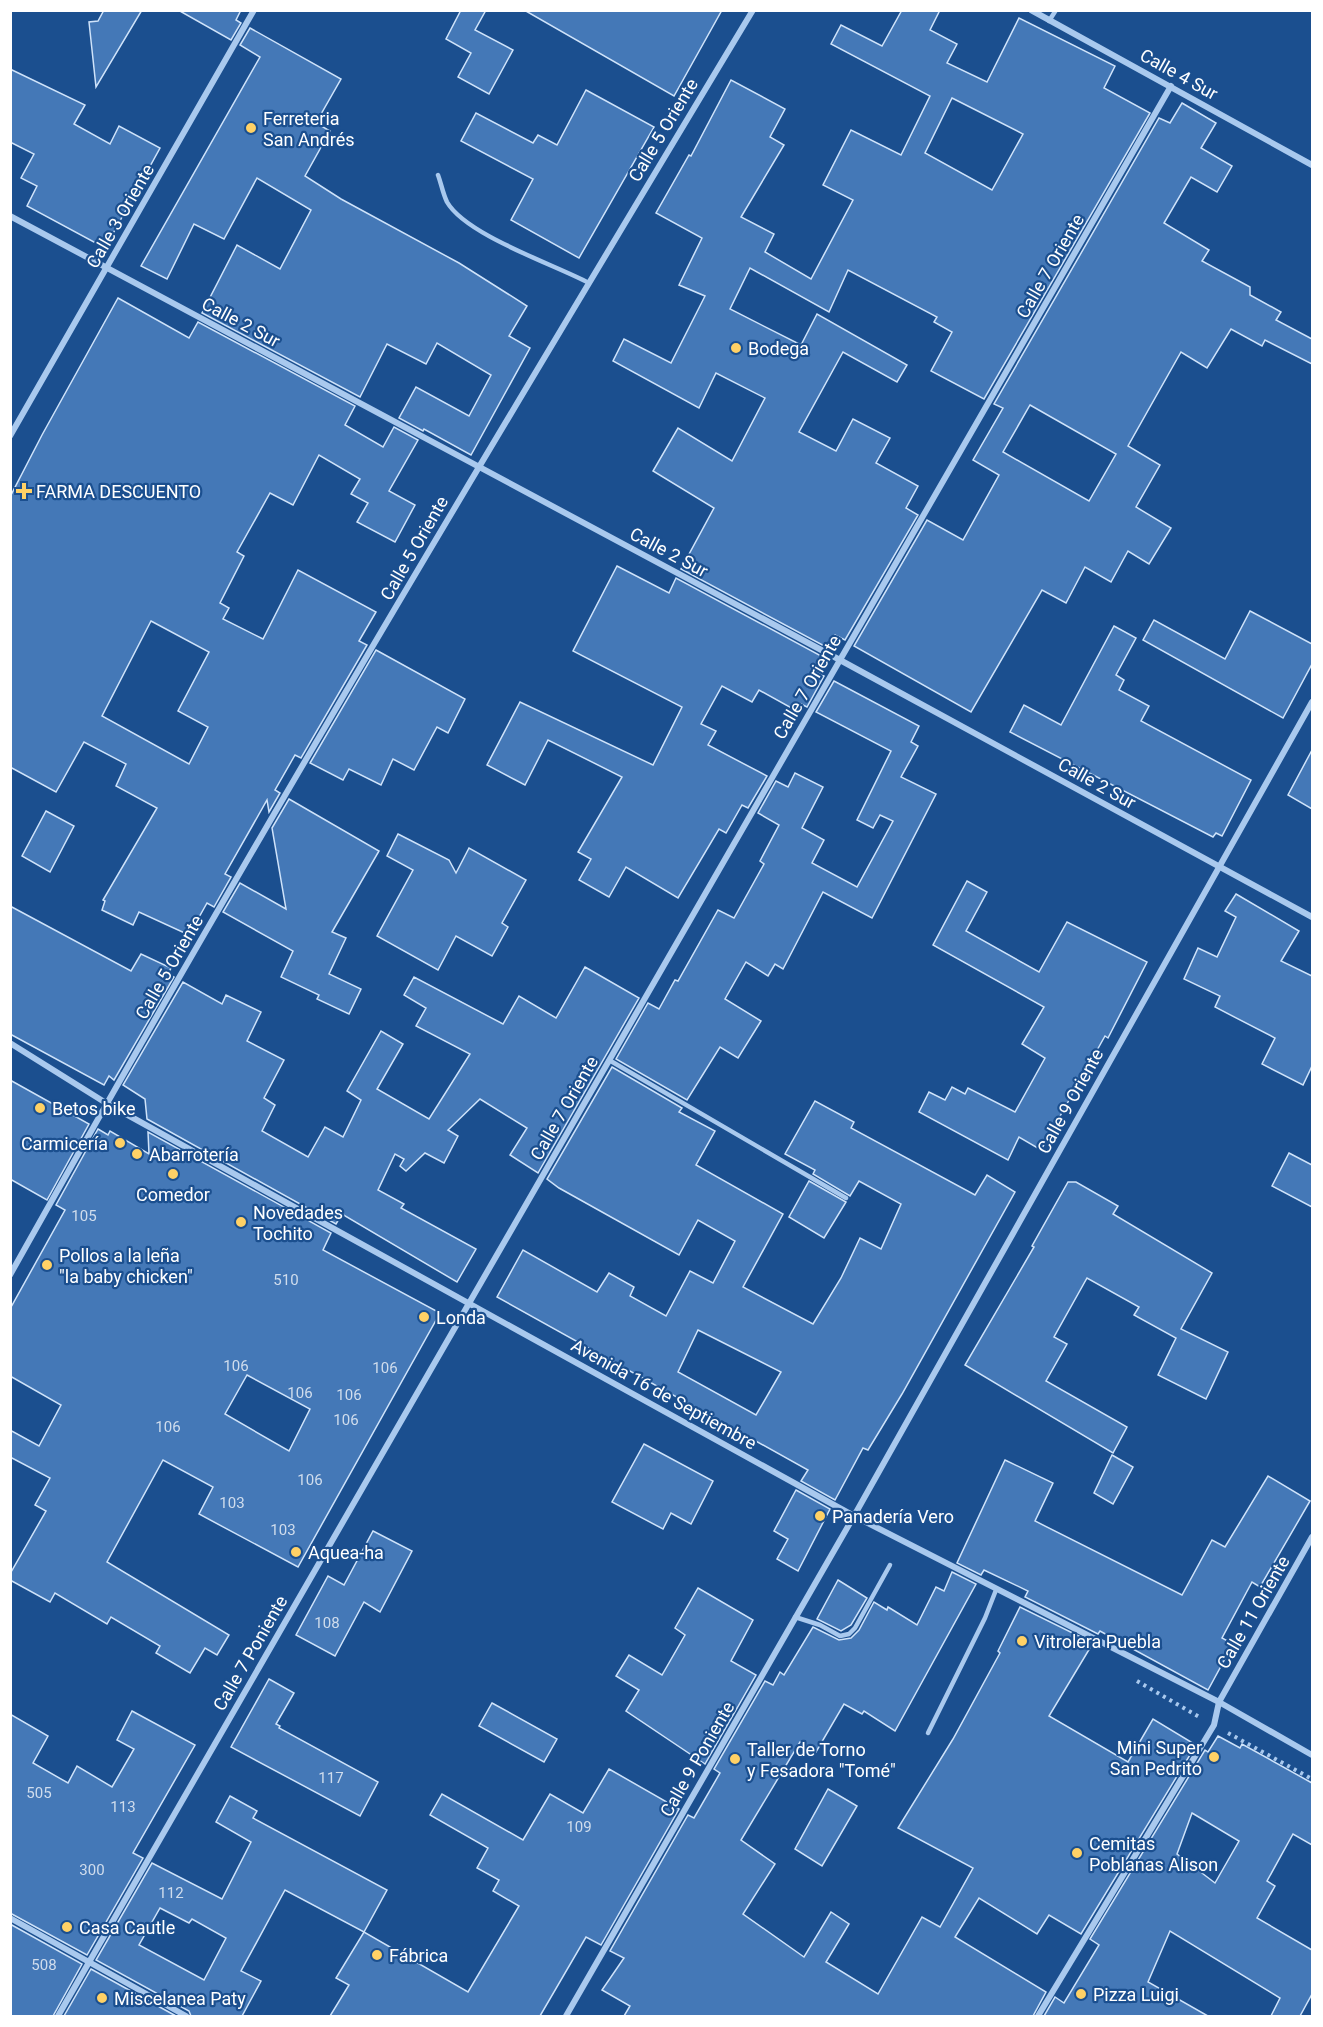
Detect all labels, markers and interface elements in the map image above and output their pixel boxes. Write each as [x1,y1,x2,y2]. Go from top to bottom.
street label: Calle 4 Sur [1136,44,1222,104]
street label: Calle 5 Oriente [624,75,702,185]
place label: Ferreteria San Andrés [263,108,355,150]
marker: Ferreteria San Andrés [244,121,258,135]
street label: Calle 3 Oriente [82,160,158,272]
street label: Calle 7 Oriente [1012,210,1088,322]
street label: Calle 2 Sur [198,293,284,351]
place label: Bodega [748,338,809,359]
marker: Bodega [729,341,743,355]
place label: FARMA DESCUENTO [36,481,201,502]
marker: FARMA DESCUENTO [17,484,31,498]
street label: Calle 5 Oriente [376,492,452,604]
street label: Calle 2 Sur [626,523,712,581]
street label: Calle 7 Oriente [769,631,845,743]
street label: Calle 2 Sur [1054,753,1140,813]
street label: Calle 5 Oriente [131,911,207,1023]
street label: Calle 9 Oriente [1033,1045,1107,1157]
street label: Calle 7 Oriente [526,1052,602,1164]
place label: Betos bike [52,1098,135,1119]
marker: Betos bike [33,1101,47,1115]
place label: Carmicería [21,1133,108,1154]
marker: Carmicería [113,1136,127,1150]
place label: Abarrotería [149,1144,239,1165]
marker: Abarrotería [130,1147,144,1161]
marker: Comedor [166,1167,180,1181]
place label: Comedor [136,1184,210,1205]
place label: Novedades Tochito [253,1202,343,1244]
house number: 105 [71,1207,97,1225]
marker: Novedades Tochito [234,1215,248,1229]
place label: Pollos a la leña "la baby chicken" [59,1245,193,1287]
marker: Pollos a la leña "la baby chicken" [40,1258,54,1272]
house number: 510 [273,1271,299,1289]
place label: Londa [436,1307,486,1328]
marker: Londa [417,1310,431,1324]
street label: Avenida 16 de Septiembre [568,1334,760,1454]
house number: 106 [223,1357,249,1375]
house number: 106 [372,1359,398,1377]
house number: 106 [287,1384,313,1402]
house number: 106 [336,1386,362,1404]
house number: 106 [333,1411,359,1429]
house number: 106 [155,1418,181,1436]
house number: 106 [297,1471,323,1489]
house number: 103 [219,1494,245,1512]
place label: Panadería Vero [832,1506,954,1527]
marker: Panadería Vero [813,1509,827,1523]
house number: 103 [270,1521,296,1539]
place label: Aquea-ha [308,1542,384,1563]
marker: Aquea-ha [289,1545,303,1559]
street label: Calle 11 Oriente [1212,1552,1294,1672]
street label: Calle 7 Poniente [209,1592,291,1714]
house number: 108 [314,1614,340,1632]
place label: Vitrolera Puebla [1034,1631,1161,1652]
marker: Vitrolera Puebla [1015,1634,1029,1648]
street label: Calle 9 Poniente [656,1698,738,1820]
place label: Mini Super San Pedrito [1110,1737,1202,1779]
place label: Taller de Torno y Fesadora "Tomé" [747,1739,896,1781]
marker: Mini Super San Pedrito [1207,1750,1221,1764]
marker: Taller de Torno y Fesadora "Tomé" [728,1752,742,1766]
house number: 117 [318,1769,344,1787]
house number: 505 [26,1784,52,1802]
house number: 113 [110,1798,136,1816]
house number: 109 [566,1818,592,1836]
place label: Cemitas Poblanas Alison [1089,1833,1218,1875]
marker: Cemitas Poblanas Alison [1070,1846,1084,1860]
house number: 300 [79,1861,105,1879]
house number: 112 [158,1884,184,1902]
place label: Casa Cautle [79,1917,175,1938]
marker: Casa Cautle [60,1920,74,1934]
place label: Fábrica [389,1945,448,1966]
marker: Fábrica [370,1948,384,1962]
house number: 508 [31,1956,57,1974]
place label: Pizza Luigi [1093,1984,1179,2005]
marker: Pizza Luigi [1074,1987,1088,2001]
place label: Miscelanea Paty [114,1988,246,2009]
marker: Miscelanea Paty [95,1991,109,2005]

